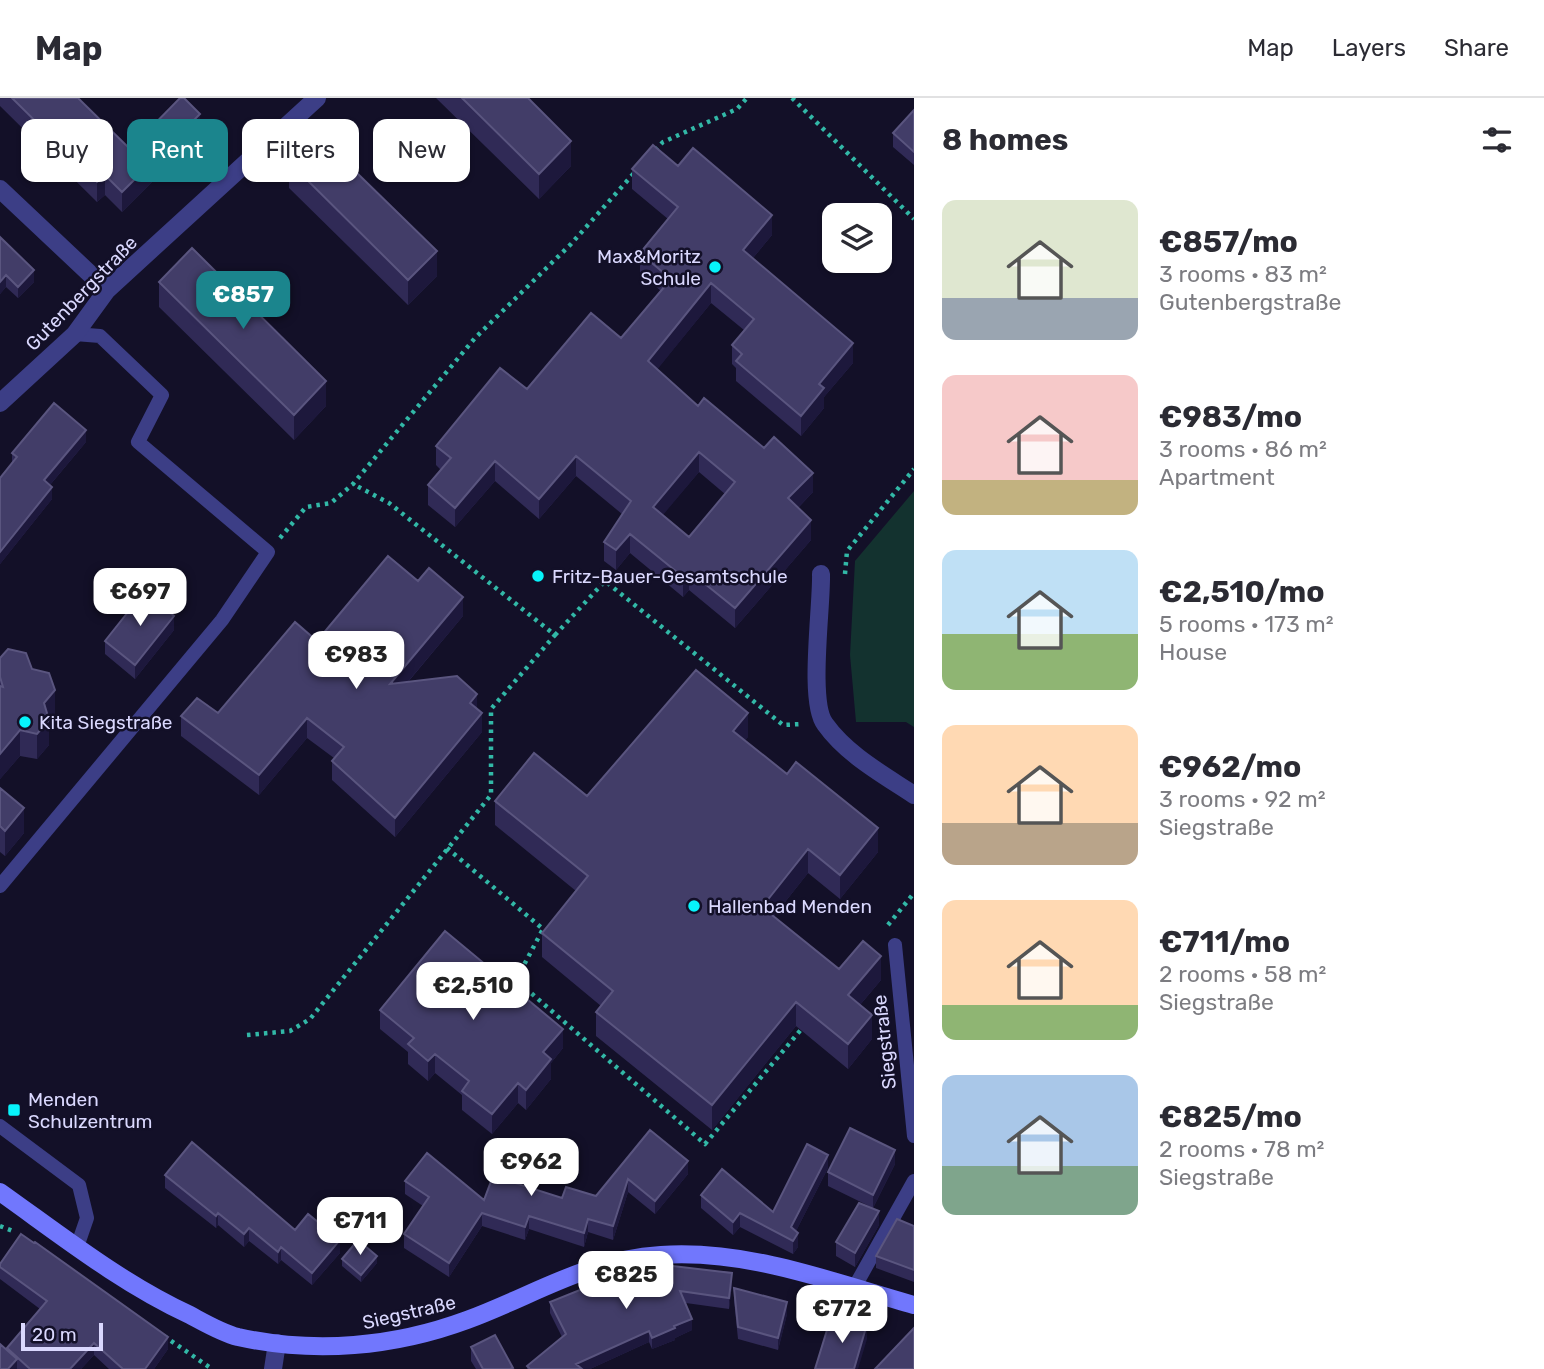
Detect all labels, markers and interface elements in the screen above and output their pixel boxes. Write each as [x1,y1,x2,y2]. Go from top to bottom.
text: Map [35,29,103,68]
text: Map [1247,34,1294,62]
text: Layers [1332,34,1406,62]
text: Share [1444,34,1509,62]
chip: Buy [21,119,113,182]
chip: Rent [127,119,228,182]
chip: Filters [242,119,359,182]
chip: New [373,119,470,182]
icon: filters [1478,121,1516,159]
text: 8 homes [942,122,1068,158]
map controls [822,203,892,273]
button: layers [822,203,892,273]
text: €857/mo [1159,224,1298,260]
icon: home [998,228,1082,312]
street label: Gutenbergstraße [21,231,142,356]
place label: Max&Moritz Schule [597,245,701,290]
marker: Max&Moritz Schule [707,259,723,275]
text: 3 rooms · 83 m² [1159,260,1327,288]
pin: €857 [202,272,284,331]
text: €857 [212,280,274,308]
text: Gutenbergstraße [1159,288,1342,316]
text: €983/mo [1159,399,1302,435]
icon: home [998,403,1082,487]
text: 3 rooms · 86 m² [1159,435,1327,463]
text: Apartment [1159,463,1275,491]
place label: Fritz-Bauer-Gesamtschule [552,565,788,588]
pin: €697 [99,568,181,628]
marker: Fritz-Bauer-Gesamtschule [530,568,546,584]
text: €2,510/mo [1159,574,1325,610]
text: €697 [110,577,170,605]
icon: home [998,578,1082,662]
text: 5 rooms · 173 m² [1159,610,1334,638]
pin: €983 [315,632,397,691]
text: House [1159,638,1227,666]
text: €983 [324,640,388,668]
place label: Kita Siegstraße [39,711,172,734]
marker: Kita Siegstraße [17,714,33,730]
text: €962/mo [1159,749,1301,785]
icon: home [998,753,1082,837]
text: 3 rooms · 92 m² [1159,785,1325,813]
text: Siegstraße [1159,813,1274,841]
place label: Hallenbad Menden [708,895,872,918]
marker: Hallenbad Menden [686,898,702,914]
text: €711/mo [1159,924,1290,960]
icon: home [998,928,1082,1012]
text: 2 rooms · 58 m² [1159,960,1326,988]
pin: €2,510 [416,962,530,1022]
text: €2,510 [432,971,514,999]
text: Siegstraße [1159,988,1274,1016]
street label: Siegstraße [868,994,901,1090]
place label: Menden Schulzentrum [28,1088,152,1133]
text: €825/mo [1159,1099,1302,1135]
marker: Menden Schulzentrum [6,1102,22,1118]
icon: home [998,1103,1082,1187]
text: 2 rooms · 78 m² [1159,1135,1324,1163]
pin: €962 [490,1138,572,1198]
text: €962 [500,1147,562,1175]
text: Siegstraße [1159,1163,1274,1191]
pin: €711 [319,1198,401,1257]
text: €711 [333,1206,387,1234]
pin: €825 [585,1252,667,1311]
text: €825 [594,1260,658,1288]
pin: €772 [801,1286,883,1345]
street label: Siegstraße [360,1291,458,1334]
text: €772 [812,1294,872,1322]
scale bar [21,1320,103,1352]
text: 20 m [32,1323,77,1346]

